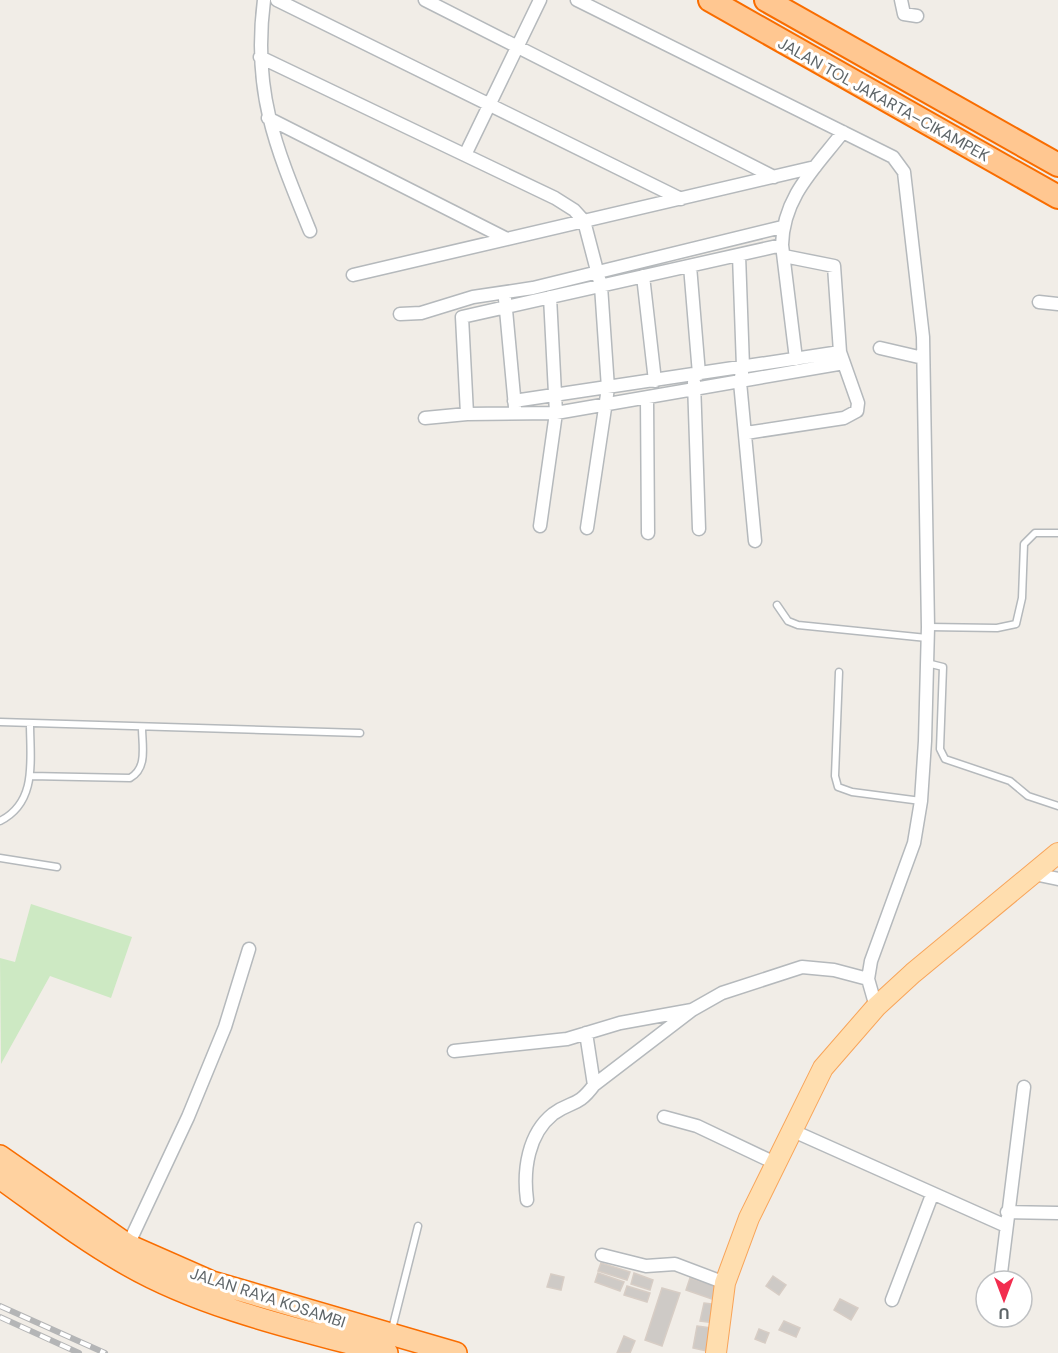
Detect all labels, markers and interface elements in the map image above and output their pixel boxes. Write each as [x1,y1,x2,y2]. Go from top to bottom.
street label: JALAN TOL JAKARTA–CIKAMPEK [774,32,993,166]
street label: JALAN RAYA KOSAMBI [187,1262,348,1333]
north arrow [974,1269,1034,1329]
text: U [999,1303,1009,1324]

